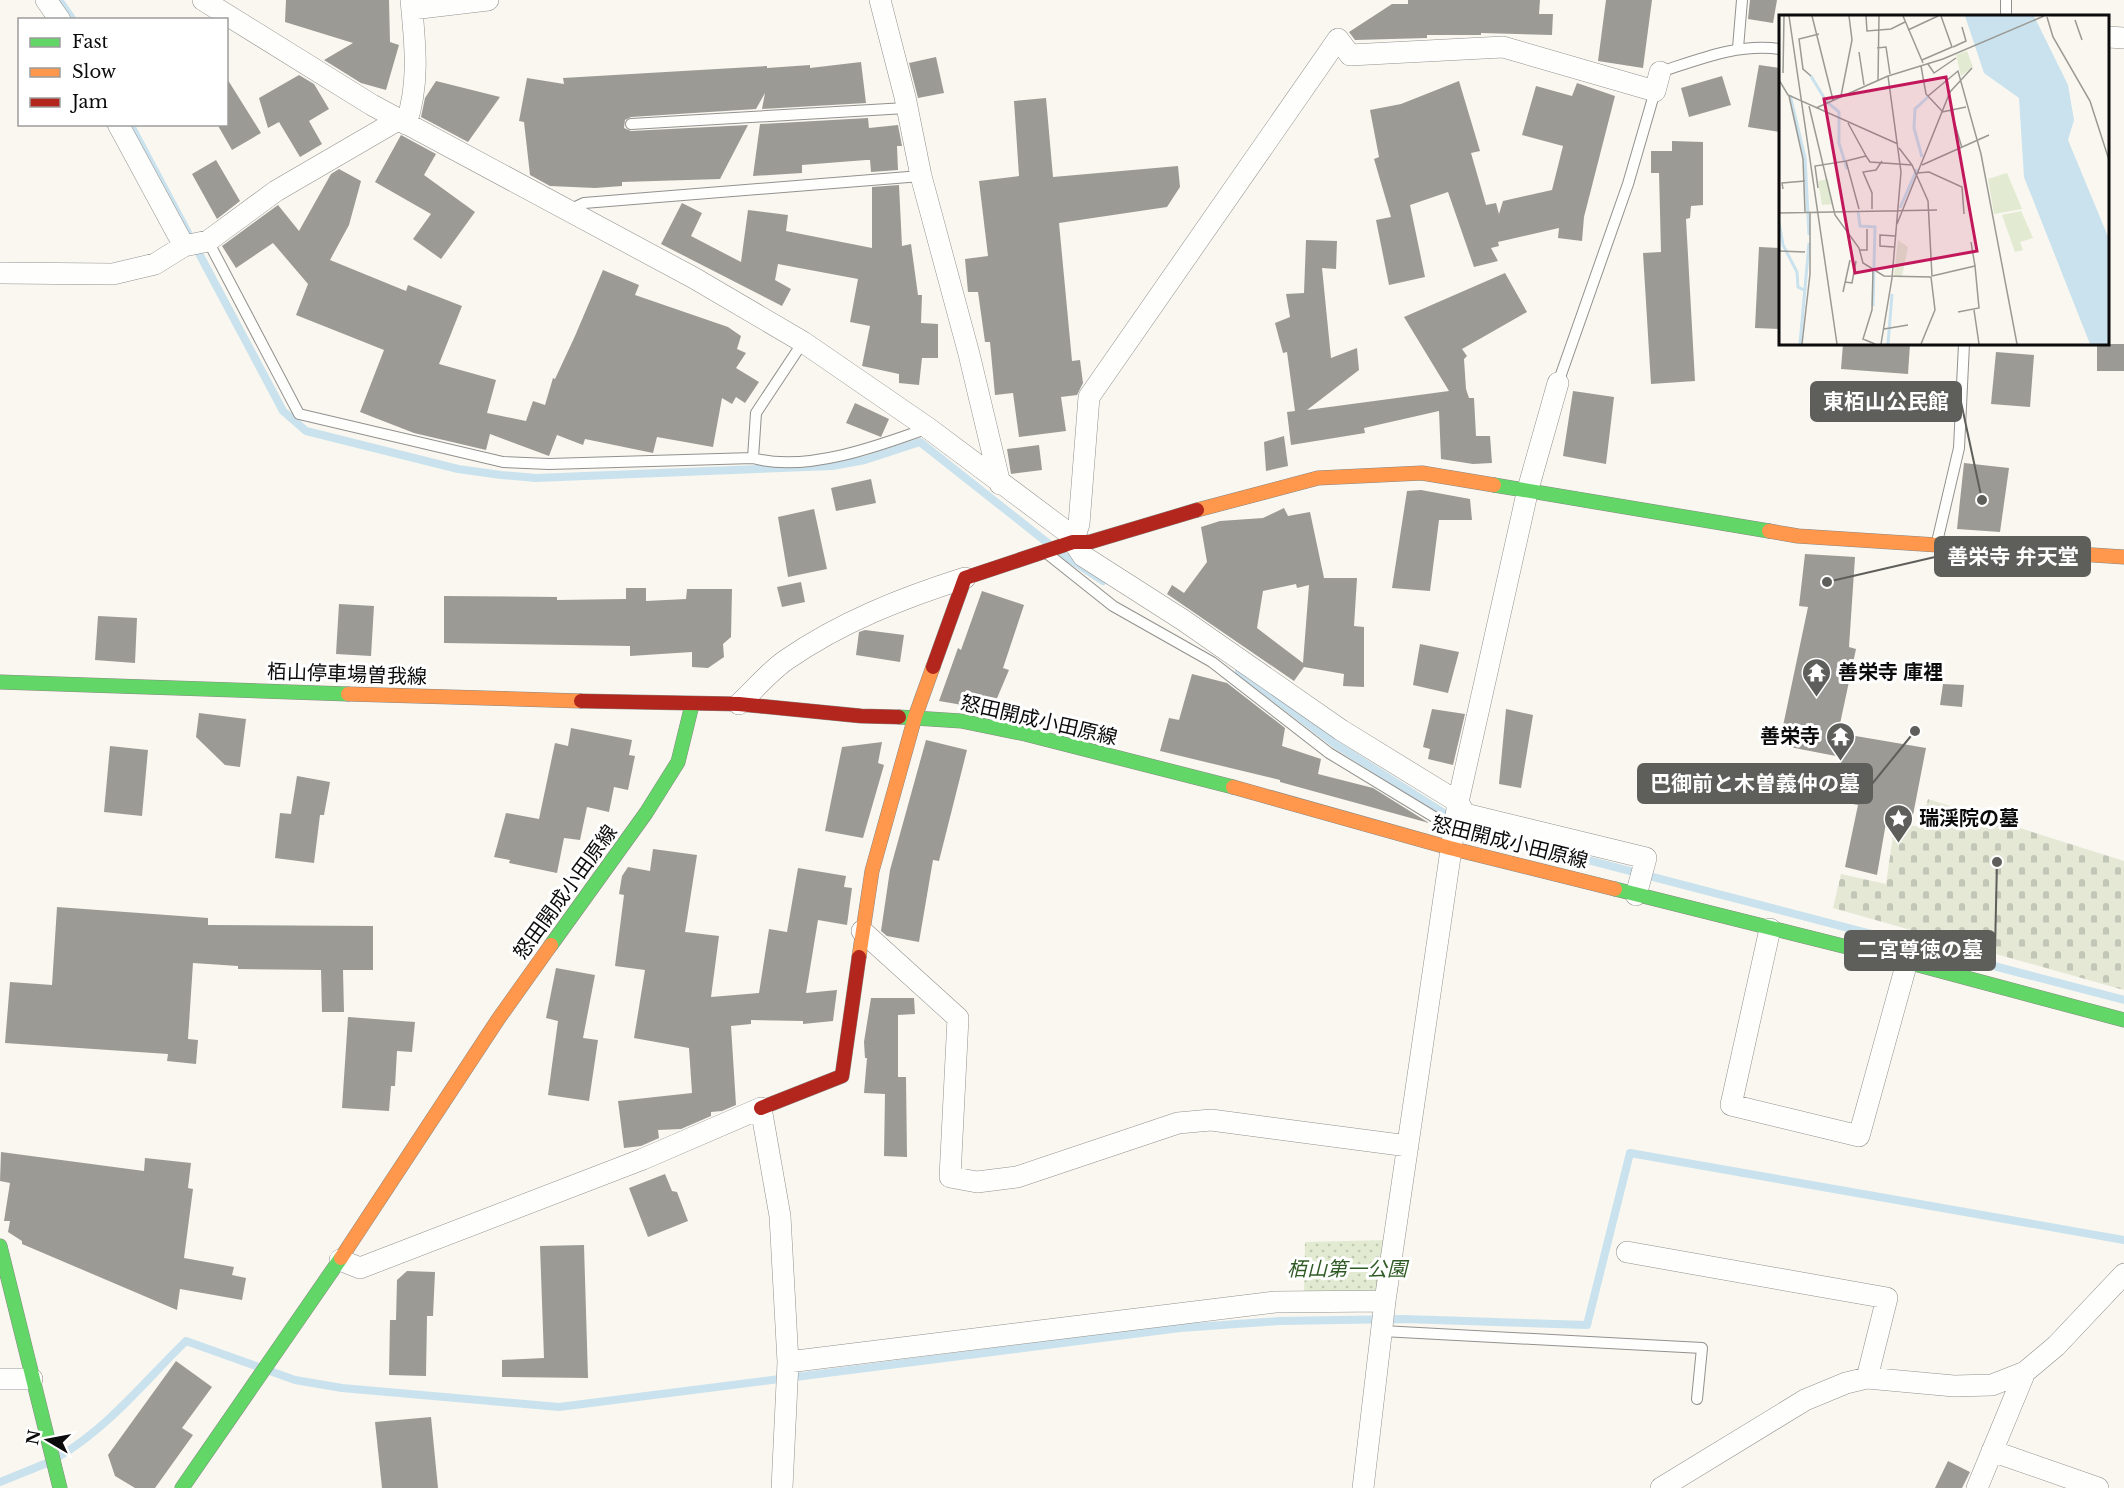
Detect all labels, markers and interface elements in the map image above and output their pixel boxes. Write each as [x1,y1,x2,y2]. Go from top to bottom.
inset map [1779,15,2109,345]
legend [18,18,228,126]
text: Fast [72,31,109,53]
text: Slow [72,61,117,83]
text: Jam [70,91,108,113]
callout: 東栢山公民館 [1811,382,1961,421]
text: 東栢山公民館 [1823,389,1949,415]
callout: 善栄寺 弁天堂 [1935,537,2090,576]
text: 善栄寺 弁天堂 [1947,544,2079,570]
temple icon: 善栄寺 庫裡 [1801,656,1833,698]
street label: 栢山停車場曽我線 [267,659,427,689]
place label: 善栄寺 庫裡 [1838,660,1943,684]
street label: 怒田開成小田原線 [958,690,1120,750]
temple icon: 善栄寺 [1825,720,1857,762]
place label: 善栄寺 [1760,724,1820,748]
callout: 巴御前と木曽義仲の墓 [1638,764,1872,803]
text: 巴御前と木曽義仲の墓 [1650,771,1860,797]
place icon: 瑞渓院の墓 [1882,802,1914,844]
place label: 瑞渓院の墓 [1919,806,2019,830]
street label: 怒田開成小田原線 [1429,811,1591,873]
street label: 怒田開成小田原線 [508,820,622,964]
callout: 二宮尊徳の墓 [1845,931,1995,970]
text: 二宮尊徳の墓 [1857,937,1983,963]
park label: 栢山第一公園 [1287,1257,1410,1281]
north arrow [18,1410,78,1470]
text: N [22,1428,44,1447]

